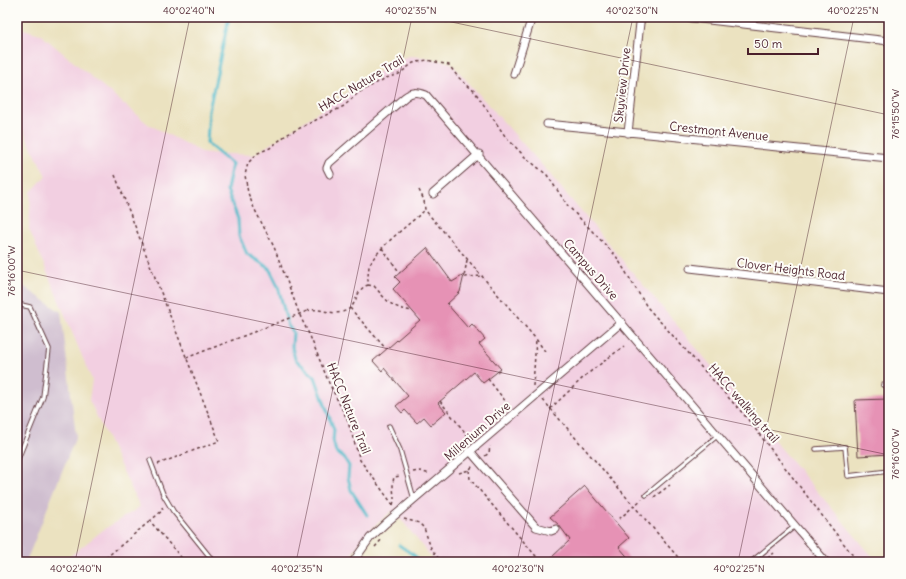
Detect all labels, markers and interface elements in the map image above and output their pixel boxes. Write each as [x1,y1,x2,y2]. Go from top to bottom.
text: 40°02'40"N [163,4,215,17]
text: 40°02'35"N [385,4,437,17]
text: 40°02'30"N [606,4,658,17]
text: 40°02'25"N [827,4,879,17]
scale bar [748,30,818,56]
text: 50 m [754,36,783,51]
street label: Skyview Drive [611,47,633,123]
street label: HACC Nature Trail [315,52,407,114]
text: 76°15'50"W [889,89,902,139]
street label: Crestmont Avenue [669,118,769,144]
street label: Campus Drive [560,236,622,302]
text: 76°16'00"W [5,245,18,297]
street label: Clover Heights Road [736,255,846,283]
street label: HACC Nature Trail [324,360,374,456]
street label: HACC walking trail [706,360,782,446]
street label: Millenium Drive [441,398,513,464]
text: 76°16'00"W [889,428,902,480]
text: 40°02'40"N [50,562,102,575]
text: 40°02'35"N [271,562,323,575]
text: 40°02'30"N [492,562,544,575]
text: 40°02'25"N [713,562,765,575]

